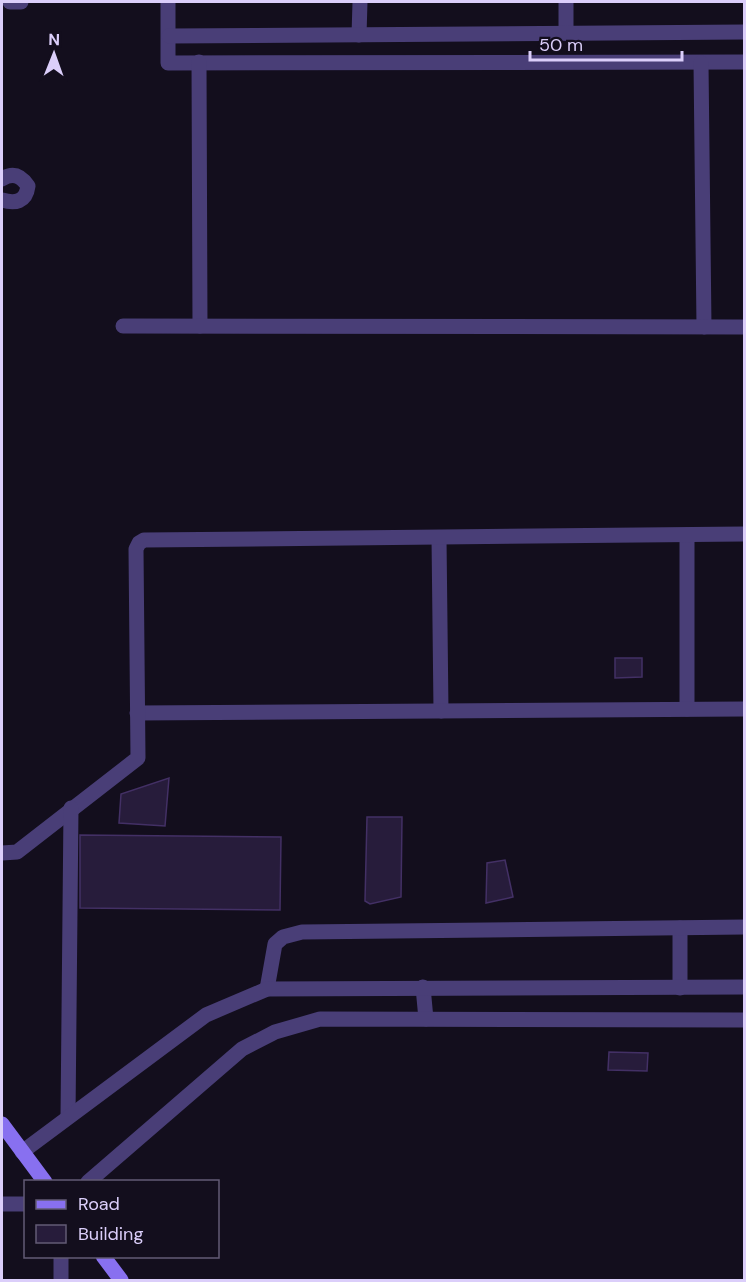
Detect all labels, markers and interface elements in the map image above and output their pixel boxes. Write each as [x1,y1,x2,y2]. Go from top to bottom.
north arrow [24,24,84,84]
scale bar [530,24,682,62]
text: N [48,29,60,50]
text: 50 m [539,33,583,57]
legend [24,1180,219,1258]
text: Road [78,1192,120,1216]
text: Building [78,1222,143,1246]

